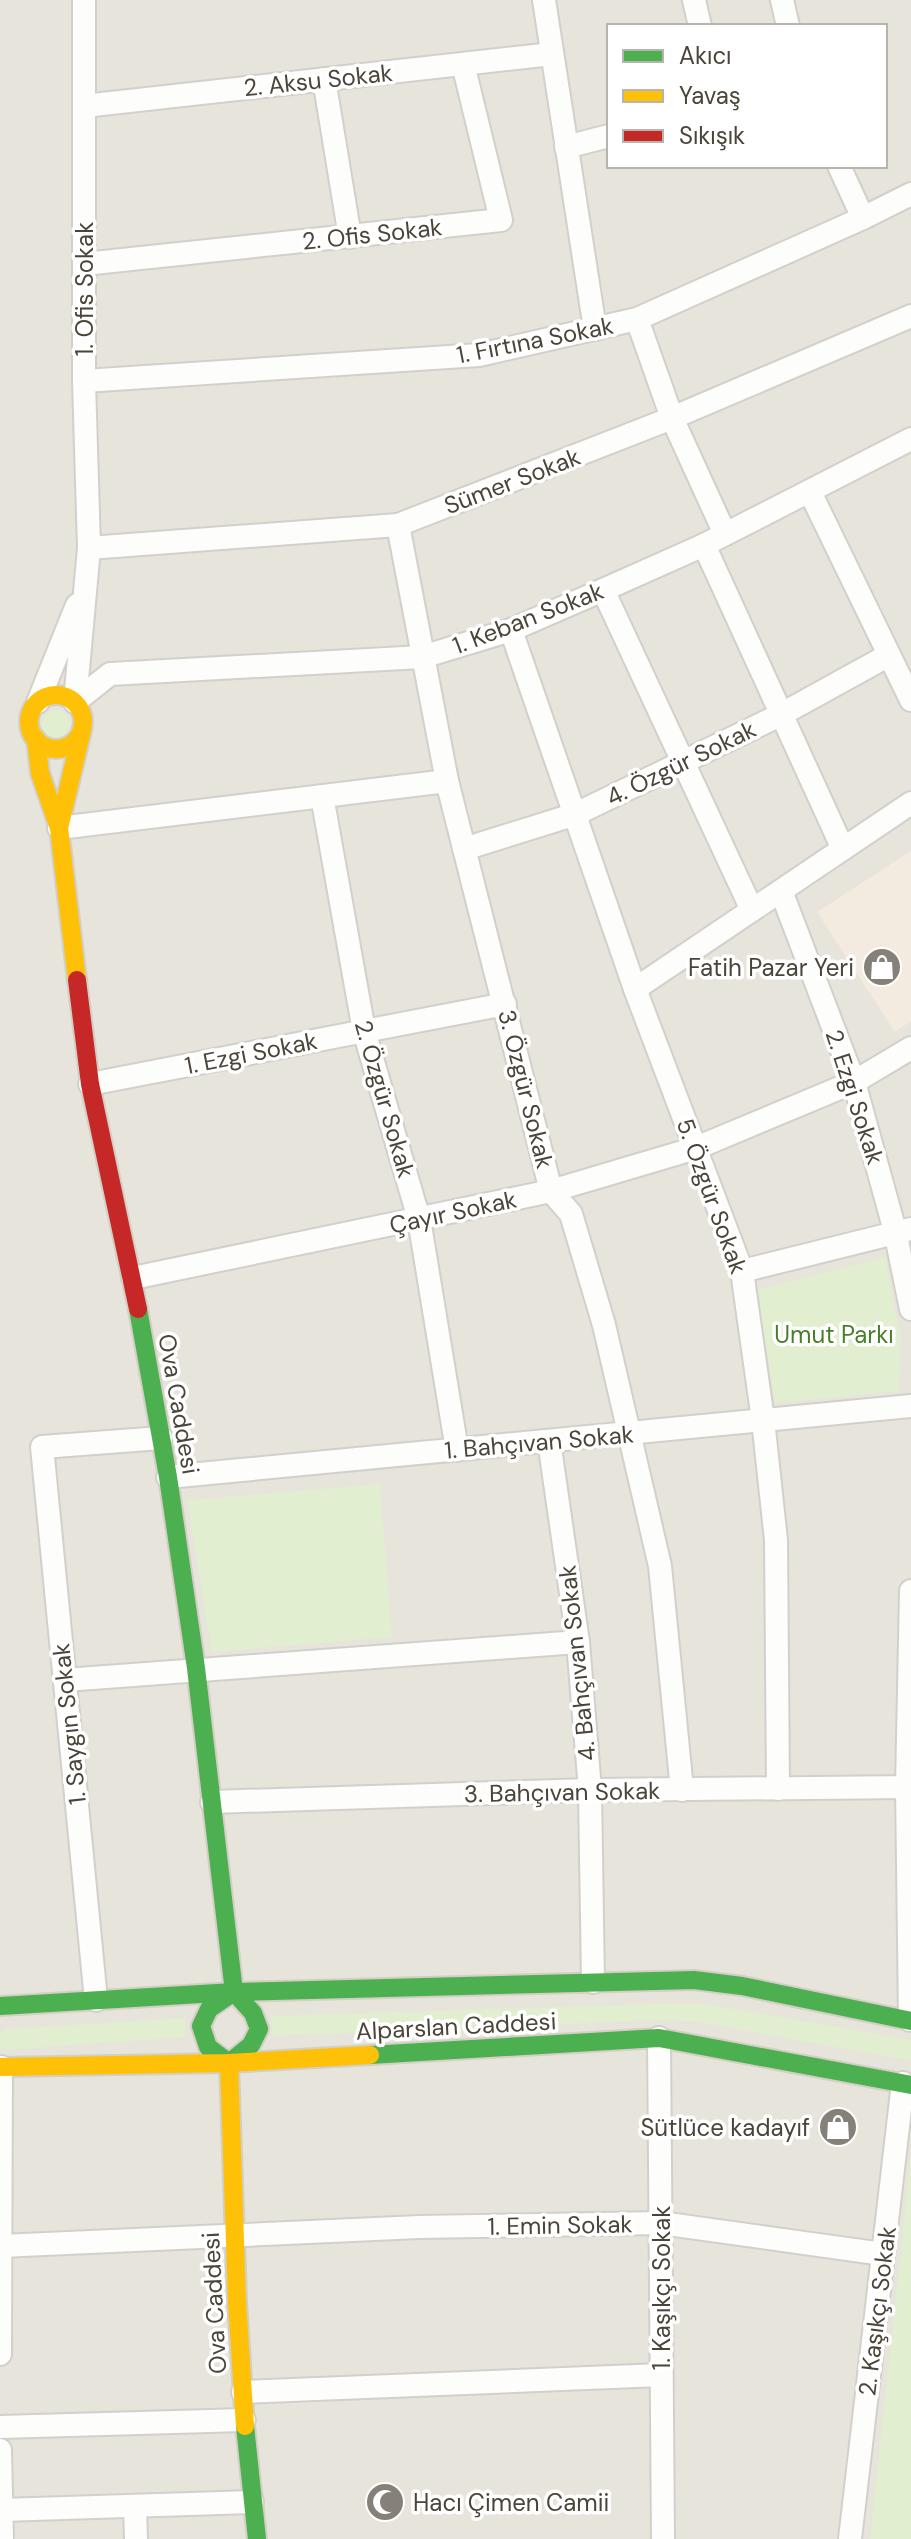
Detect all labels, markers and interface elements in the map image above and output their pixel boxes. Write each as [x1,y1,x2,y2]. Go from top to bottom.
legend [607,24,887,168]
text: Akıcı [679,40,731,71]
street label: 2. Aksu Sokak [242,57,394,103]
text: Yavaş [679,80,741,111]
text: Sıkışık [679,120,745,151]
street label: 2. Ofis Sokak [300,211,444,257]
street label: 1. Ofis Sokak [69,222,100,356]
street label: 1. Fırtına Sokak [454,310,616,370]
street label: Sümer Sokak [440,441,584,521]
street label: 1. Keban Sokak [448,575,608,661]
street label: 4. Özgür Sokak [601,713,761,813]
shop icon: Fatih Pazar Yeri [861,946,903,988]
place label: Fatih Pazar Yeri [688,952,854,983]
street label: 3. Özgür Sokak [491,1006,561,1172]
street label: 2. Özgür Sokak [348,1017,422,1181]
street label: 1. Ezgi Sokak [182,1025,320,1081]
street label: 2. Ezgi Sokak [819,1025,891,1169]
street label: 5. Özgür Sokak [670,1114,754,1278]
street label: Çayır Sokak [387,1183,519,1241]
park label: Umut Parkı [774,1319,894,1350]
street label: Ova Caddesi [151,1331,207,1477]
street label: 1. Bahçıvan Sokak [443,1418,635,1466]
street label: 4. Bahçıvan Sokak [551,1564,603,1762]
street label: 1. Saygın Sokak [45,1642,93,1806]
street label: 3. Bahçıvan Sokak [464,1775,660,1809]
street label: Alparslan Caddesi [355,2005,557,2047]
shop icon: Sütlüce kadayıf [817,2106,859,2148]
place label: Sütlüce kadayıf [640,2112,810,2143]
street label: 1. Kaşıkçı Sokak [646,2206,677,2370]
street label: 1. Emin Sokak [487,2208,633,2242]
street label: 2. Kaşıkçı Sokak [851,2224,903,2398]
street label: Ova Caddesi [195,2231,233,2375]
mosque icon: Hacı Çimen Camii [364,2481,406,2523]
place label: Hacı Çimen Camii [413,2487,609,2518]

